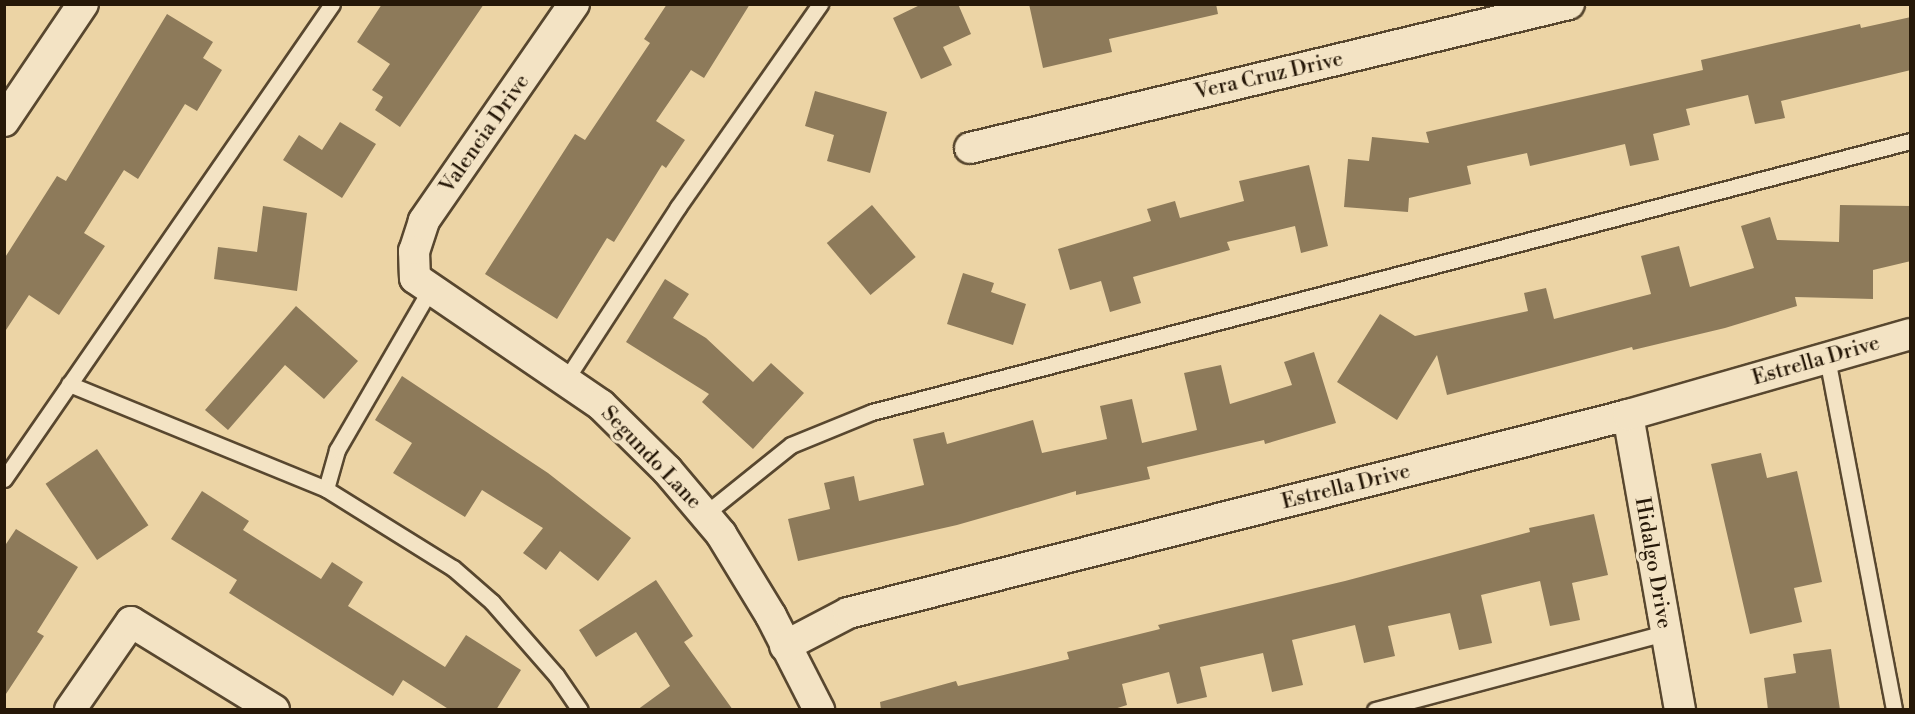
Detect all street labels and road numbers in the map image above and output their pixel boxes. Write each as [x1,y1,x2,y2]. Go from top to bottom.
street label: Vera Cruz Drive [1192,47,1346,105]
street label: Valencia Drive [435,70,535,198]
street label: Estrella Drive [1749,331,1883,391]
street label: Segundo Lane [595,401,707,515]
street label: Estrella Drive [1279,459,1413,515]
street label: Hidalgo Drive [1629,495,1677,631]

